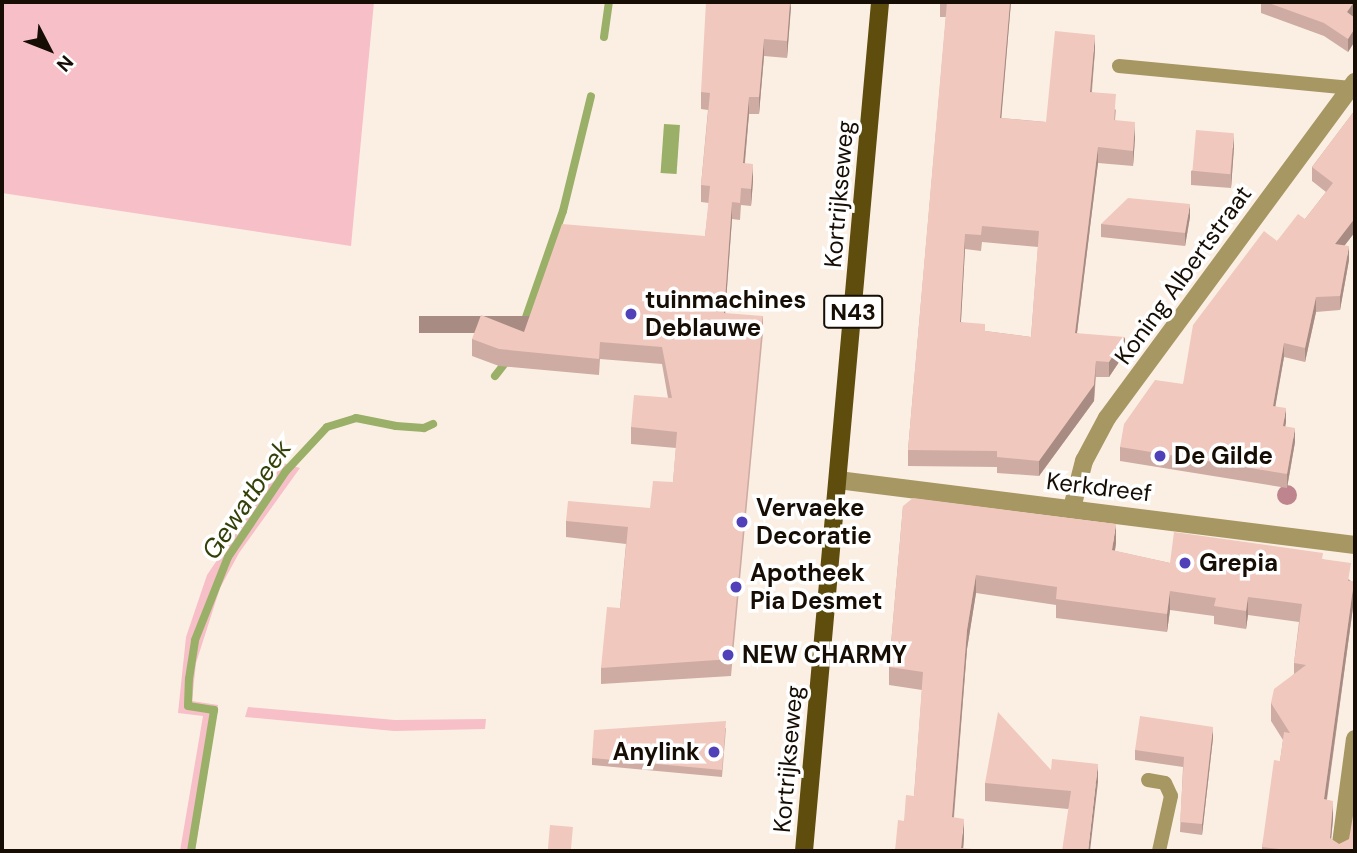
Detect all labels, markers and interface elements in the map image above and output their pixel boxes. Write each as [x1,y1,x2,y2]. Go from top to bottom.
north arrow [14,14,84,84]
text: N [51,50,79,77]
street label: Kortrijkseweg [818,119,860,269]
street label: Koning Albertstraat [1109,180,1257,370]
place label: tuinmachines Deblauwe [645,286,806,342]
road number: N43 [822,292,884,332]
marker: tuinmachines Deblauwe [623,306,639,322]
water label: Gewatbeek [196,434,298,566]
place label: De Gilde [1174,442,1273,470]
marker: De Gilde [1152,448,1168,464]
street label: Kerkdreef [1045,466,1153,508]
place label: Vervaeke Decoratie [756,494,872,550]
marker: Vervaeke Decoratie [734,514,750,530]
place label: Grepia [1199,549,1278,577]
marker: Grepia [1177,555,1193,571]
place label: Apotheek Pia Desmet [750,559,882,615]
marker: Apotheek Pia Desmet [728,579,744,595]
place label: NEW CHARMY [742,641,907,669]
marker: NEW CHARMY [720,647,736,663]
street label: Kortrijkseweg [767,684,809,834]
place label: Anylink [612,738,700,766]
marker: Anylink [706,744,722,760]

